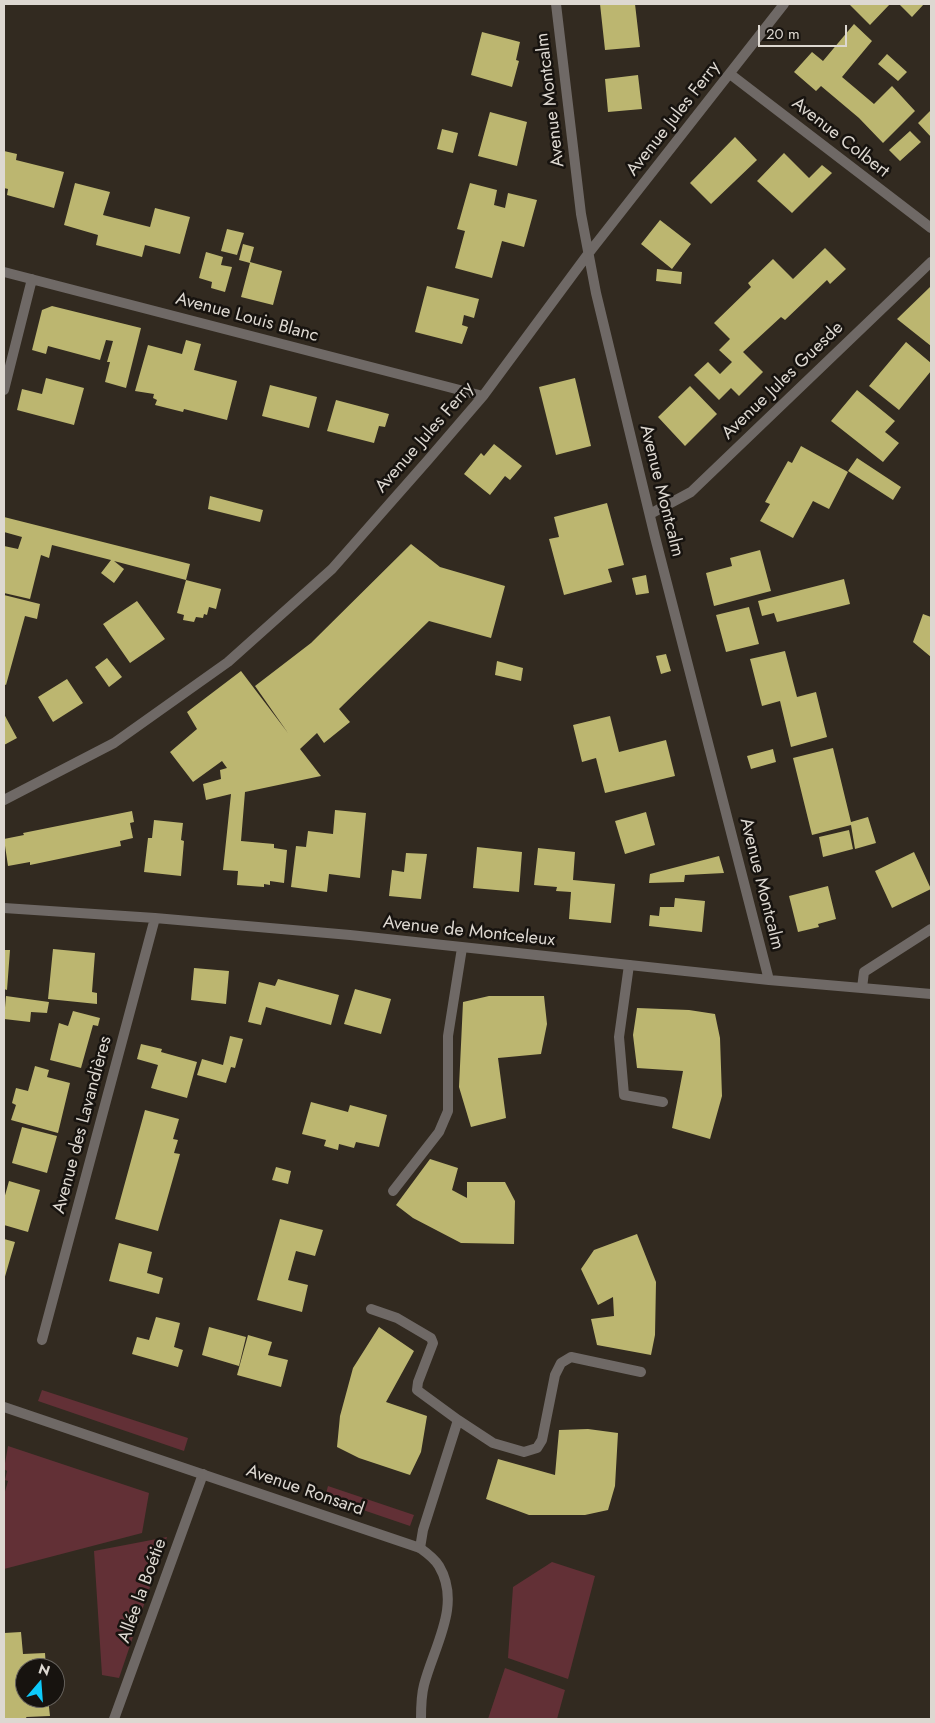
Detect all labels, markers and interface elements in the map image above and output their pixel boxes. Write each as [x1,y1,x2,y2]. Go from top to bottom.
scale bar [760,15,849,47]
text: 20 m [766,23,800,45]
street label: Avenue Montcalm [532,32,570,168]
street label: Avenue Jules Ferry [622,57,726,181]
street label: Avenue Colbert [787,93,893,183]
street label: Avenue Louis Blanc [173,289,321,347]
street label: Avenue Jules Guesde [718,317,848,445]
street label: Avenue Jules Ferry [371,378,479,498]
street label: Avenue Montcalm [634,423,688,559]
street label: Avenue Montcalm [734,816,788,952]
street label: Avenue de Montceleux [382,912,556,952]
street label: Avenue des Lavandières [49,1034,117,1216]
street label: Avenue Ronsard [243,1461,367,1521]
street label: Allée la Boétie [114,1536,172,1646]
north arrow [15,1658,65,1708]
text: N [36,1658,53,1681]

